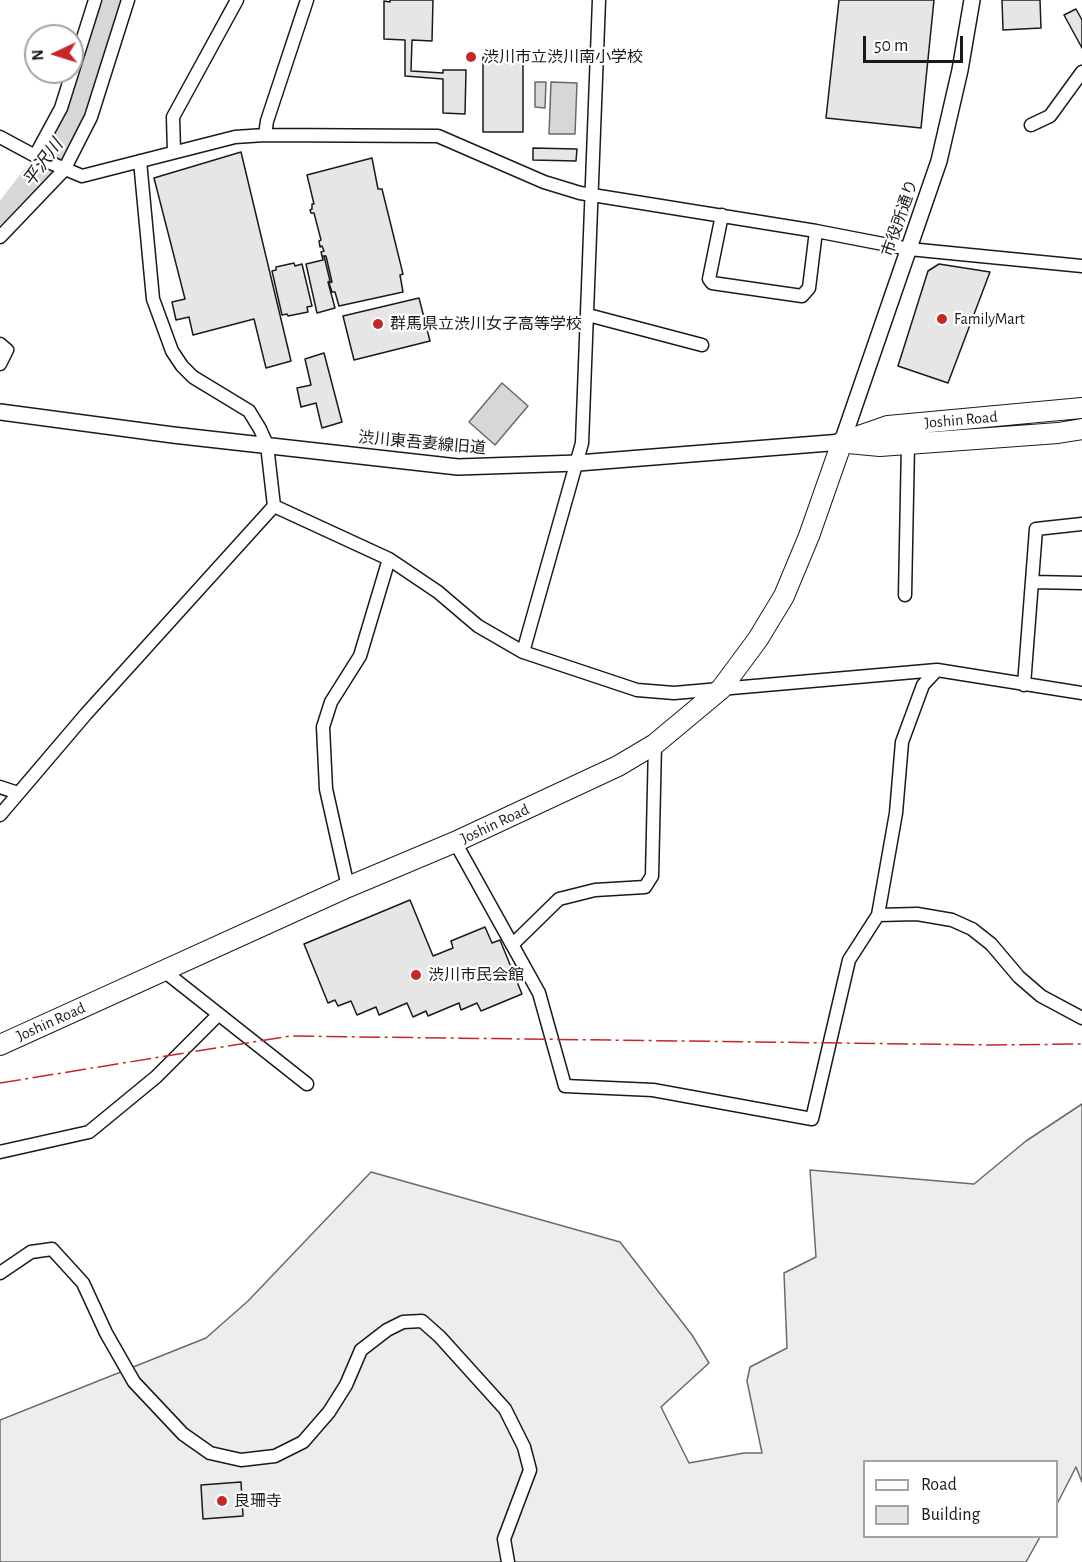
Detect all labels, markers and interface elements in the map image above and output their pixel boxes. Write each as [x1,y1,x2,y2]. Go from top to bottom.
north arrow [24,24,84,84]
scale bar [866,24,966,62]
text: 50 m [874,37,908,55]
place label: 渋川市立渋川南小学校 [483,47,643,67]
text: N [30,49,46,61]
marker: 渋川市立渋川南小学校 [464,50,478,64]
water label: 平沢川 [18,135,68,191]
street label: 市役所通り [878,177,922,259]
place label: FamilyMart [954,309,1025,329]
marker: FamilyMart [935,312,949,326]
place label: 群馬県立渋川女子高等学校 [390,314,582,334]
marker: 群馬県立渋川女子高等学校 [371,317,385,331]
street label: Joshin Road [924,407,998,433]
street label: 渋川東吾妻線旧道 [357,428,487,458]
street label: Joshin Road [458,800,532,848]
place label: 渋川市民会館 [428,965,524,985]
marker: 渋川市民会館 [409,968,423,982]
street label: Joshin Road [14,998,88,1046]
legend [863,1460,1058,1538]
text: Road [921,1476,957,1494]
place label: 良珊寺 [234,1491,282,1511]
marker: 良珊寺 [215,1494,229,1508]
text: Building [921,1506,980,1524]

